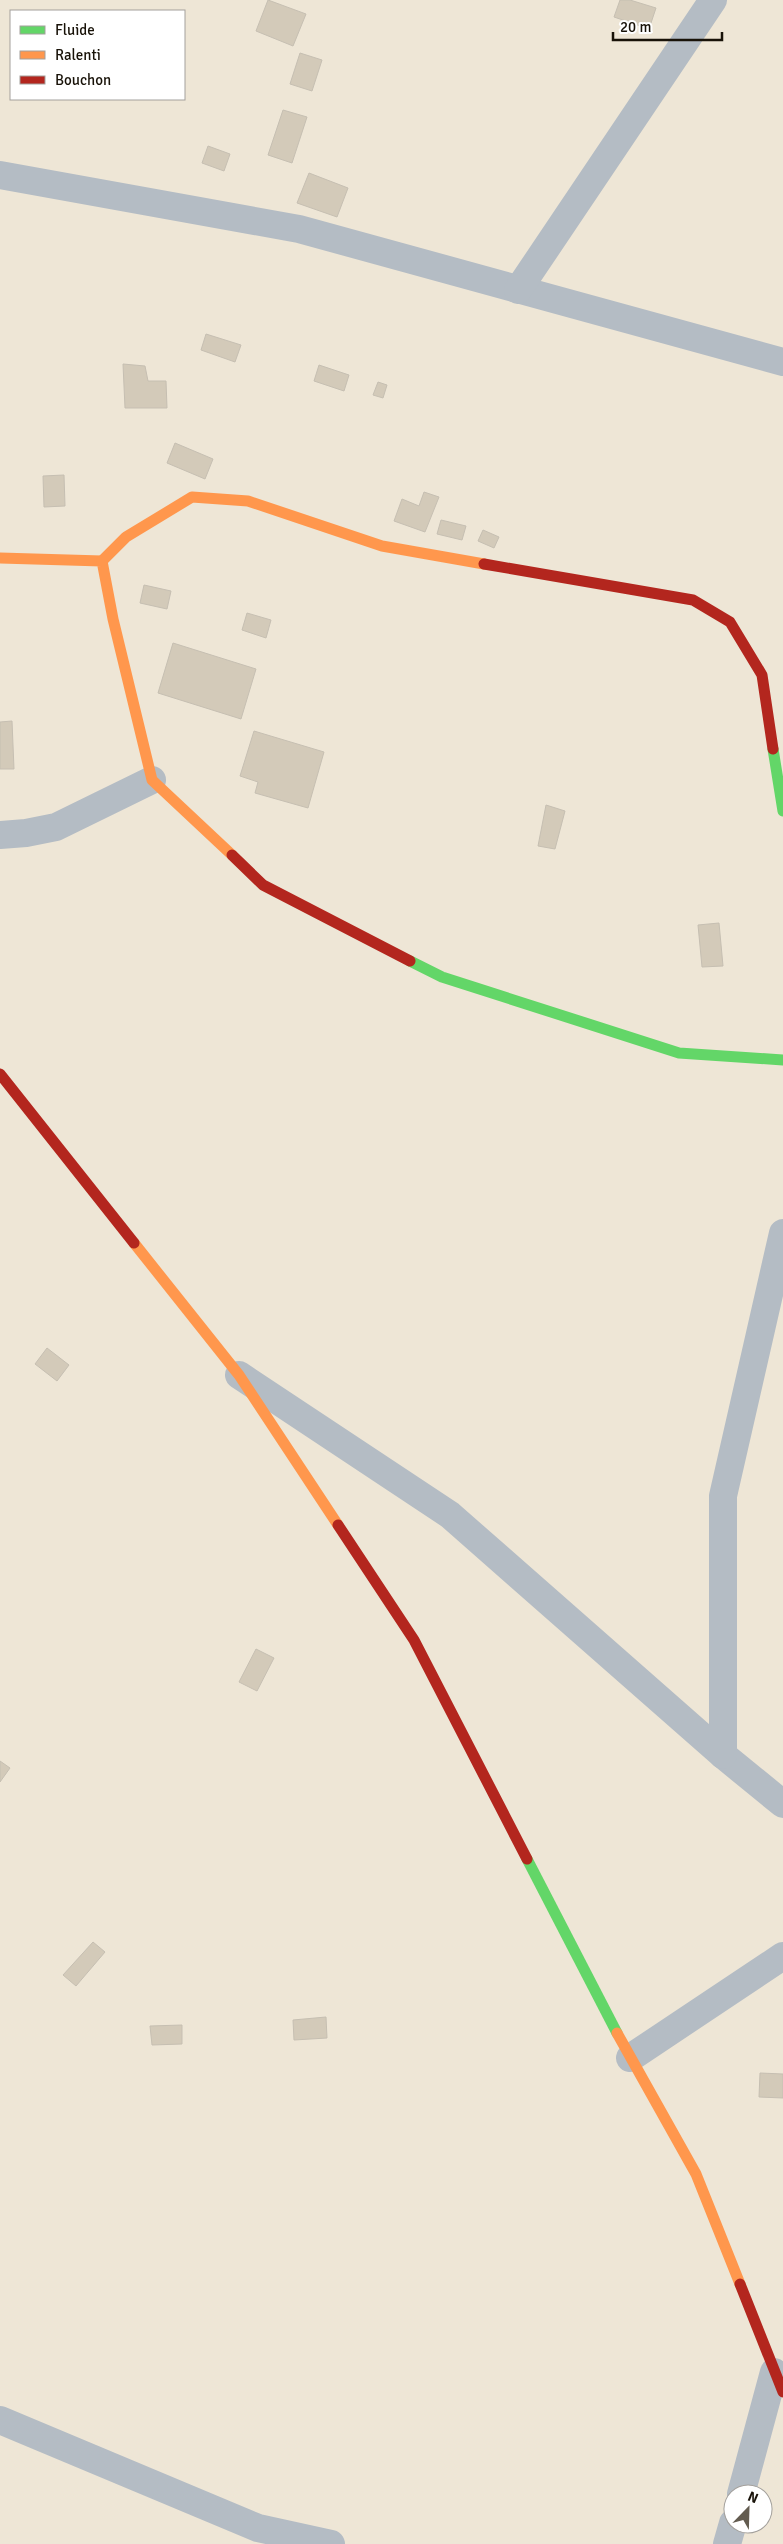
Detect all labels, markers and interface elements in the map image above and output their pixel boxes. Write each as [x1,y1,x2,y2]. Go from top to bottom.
legend [10,10,185,100]
scale bar [613,10,722,42]
text: 20 m [620,18,651,36]
text: Fluide [55,21,95,39]
text: Ralenti [55,46,101,64]
text: Bouchon [55,71,111,89]
north arrow [723,2484,773,2534]
text: N [745,2488,761,2507]

